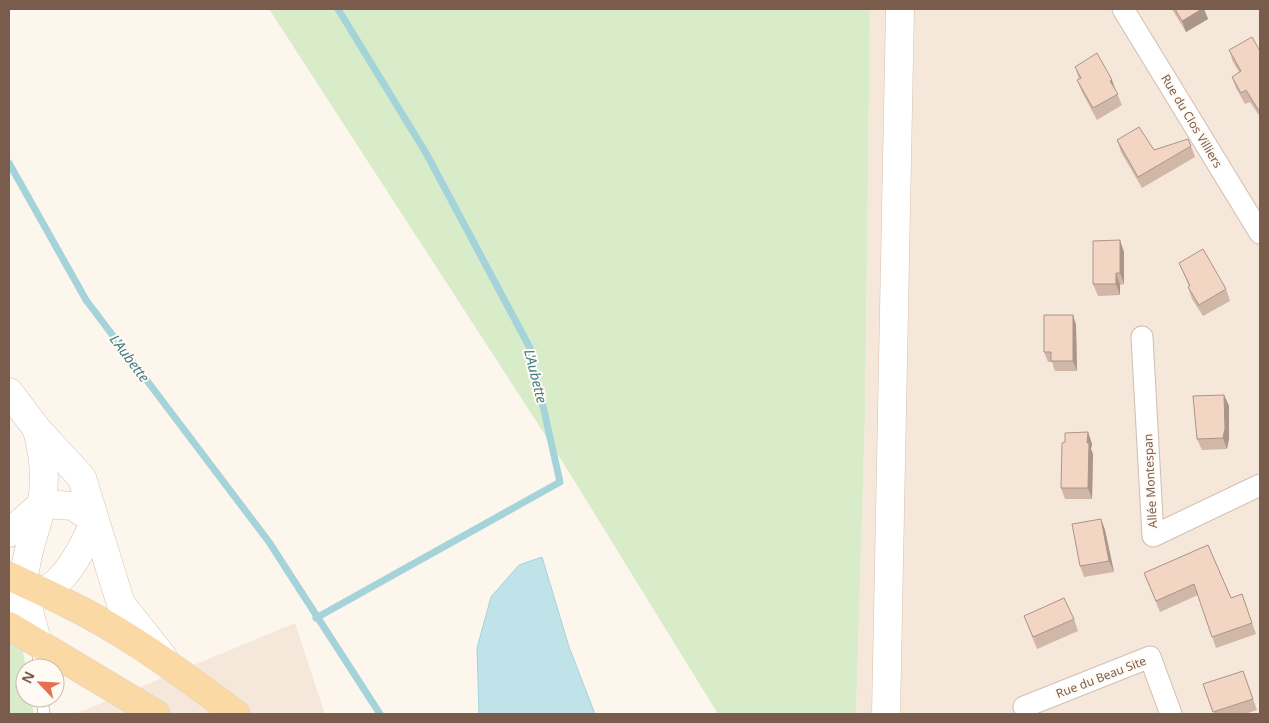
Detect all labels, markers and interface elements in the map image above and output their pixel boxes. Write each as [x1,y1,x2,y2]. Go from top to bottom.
street label: Rue du Clos Villiers [1157,71,1227,171]
water label: L'Aubette [106,330,154,386]
water label: L'Aubette [520,347,552,405]
street label: Allée Montespan [1139,433,1161,529]
street label: Rue du Beau Site [1053,652,1149,702]
north arrow [15,658,65,708]
text: N [17,668,39,686]

